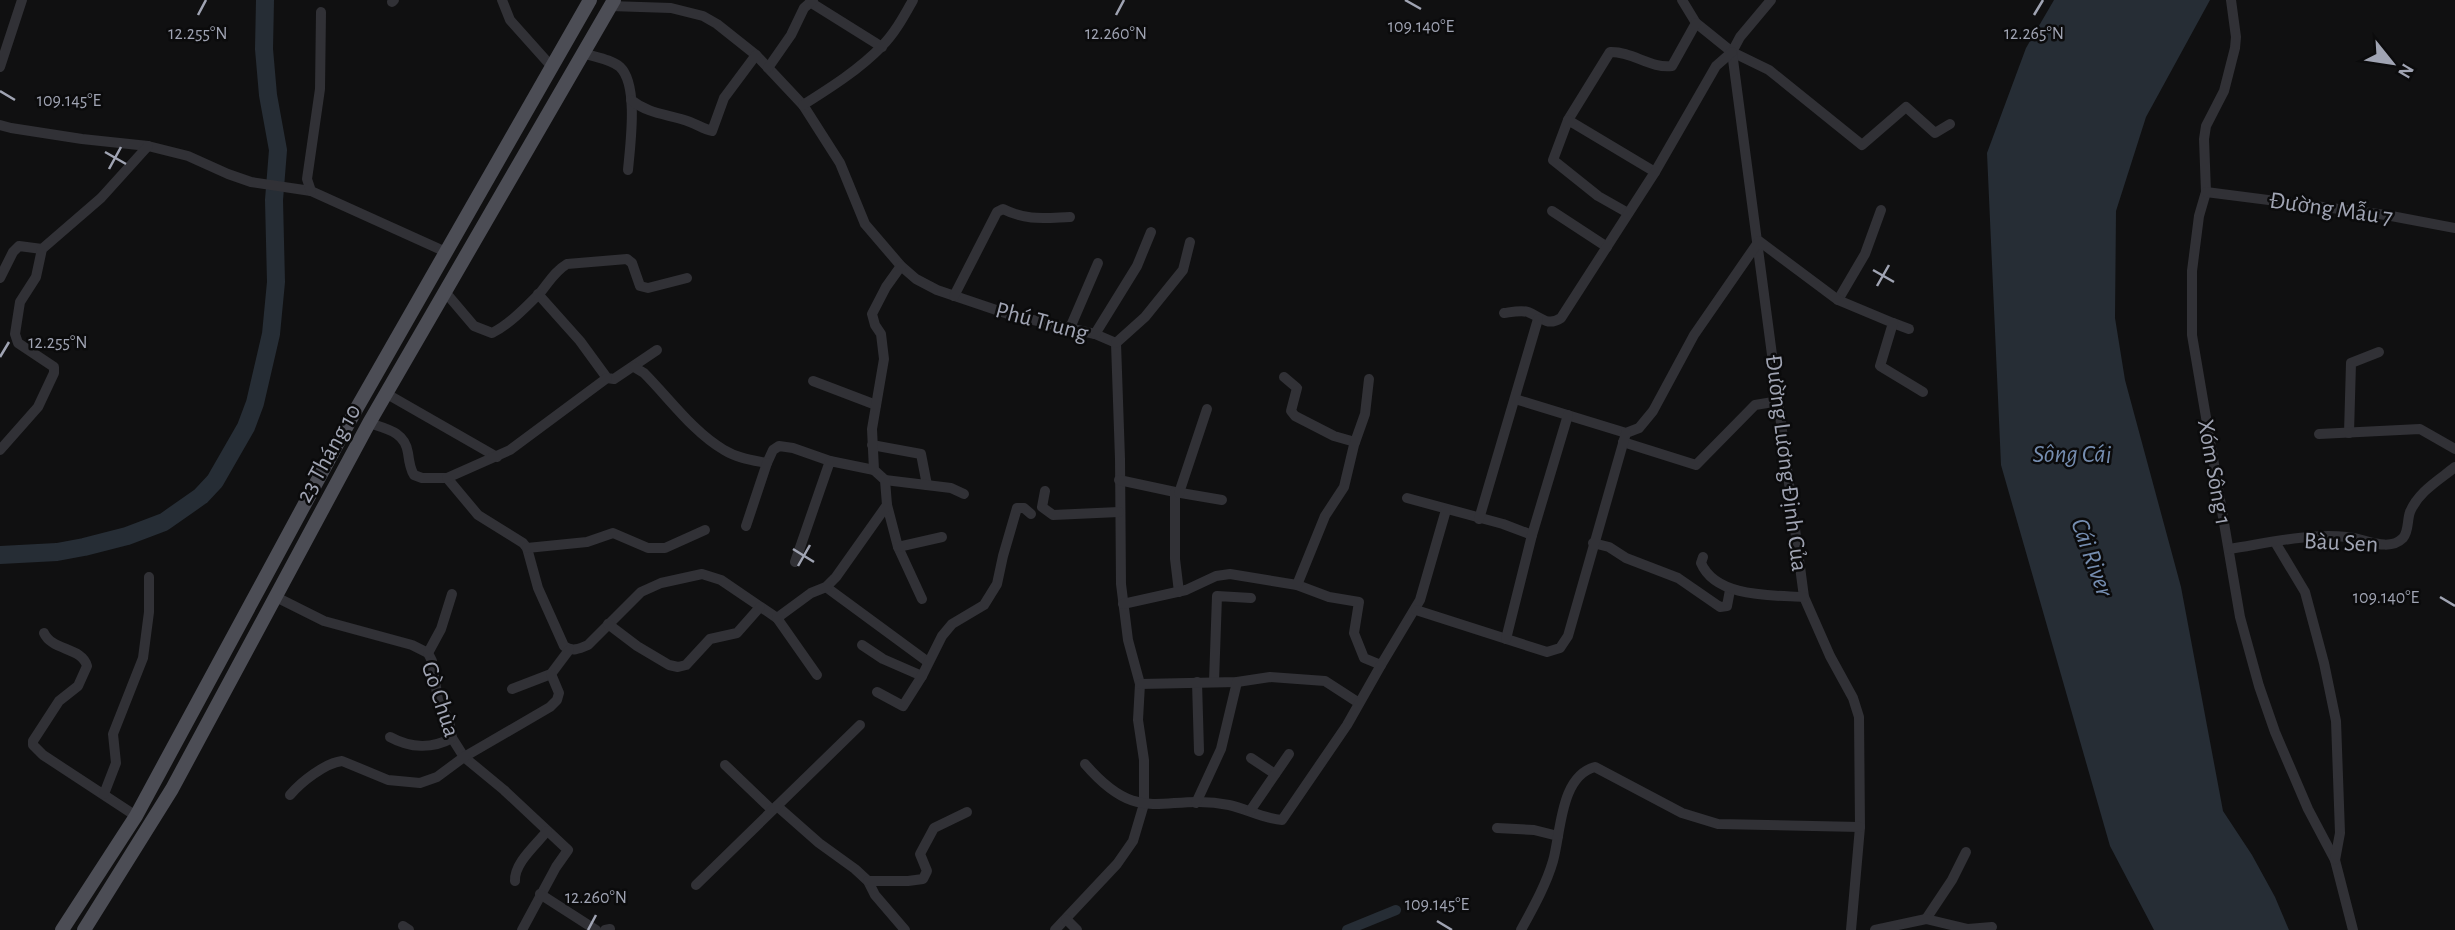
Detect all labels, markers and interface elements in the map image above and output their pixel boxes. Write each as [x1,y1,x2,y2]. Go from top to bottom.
text: 109.140°E [1388,18,1455,36]
text: 12.255°N [168,25,228,43]
text: 12.260°N [1085,25,1147,43]
text: 12.265°N [2004,25,2064,43]
north arrow [2357,28,2427,98]
text: N [2394,60,2417,81]
text: 109.145°E [37,92,102,110]
street label: Đường Mẫu 7 [2267,187,2394,230]
street label: Phú Trung [993,298,1091,346]
text: 12.255°N [28,334,88,352]
street label: Đường Lương Định Của [1761,353,1811,573]
street label: 23 Tháng 10 [292,400,366,507]
street label: Xóm Sông 1 [2193,417,2235,527]
water label: Sông Cái [2033,441,2112,467]
water label: Cái River [2066,515,2119,601]
street label: Bàu Sen [2303,529,2379,557]
text: 109.140°E [2353,589,2420,607]
street label: Gò Chùa [417,659,464,740]
text: 12.260°N [565,889,627,907]
text: 109.145°E [1405,896,1470,914]

